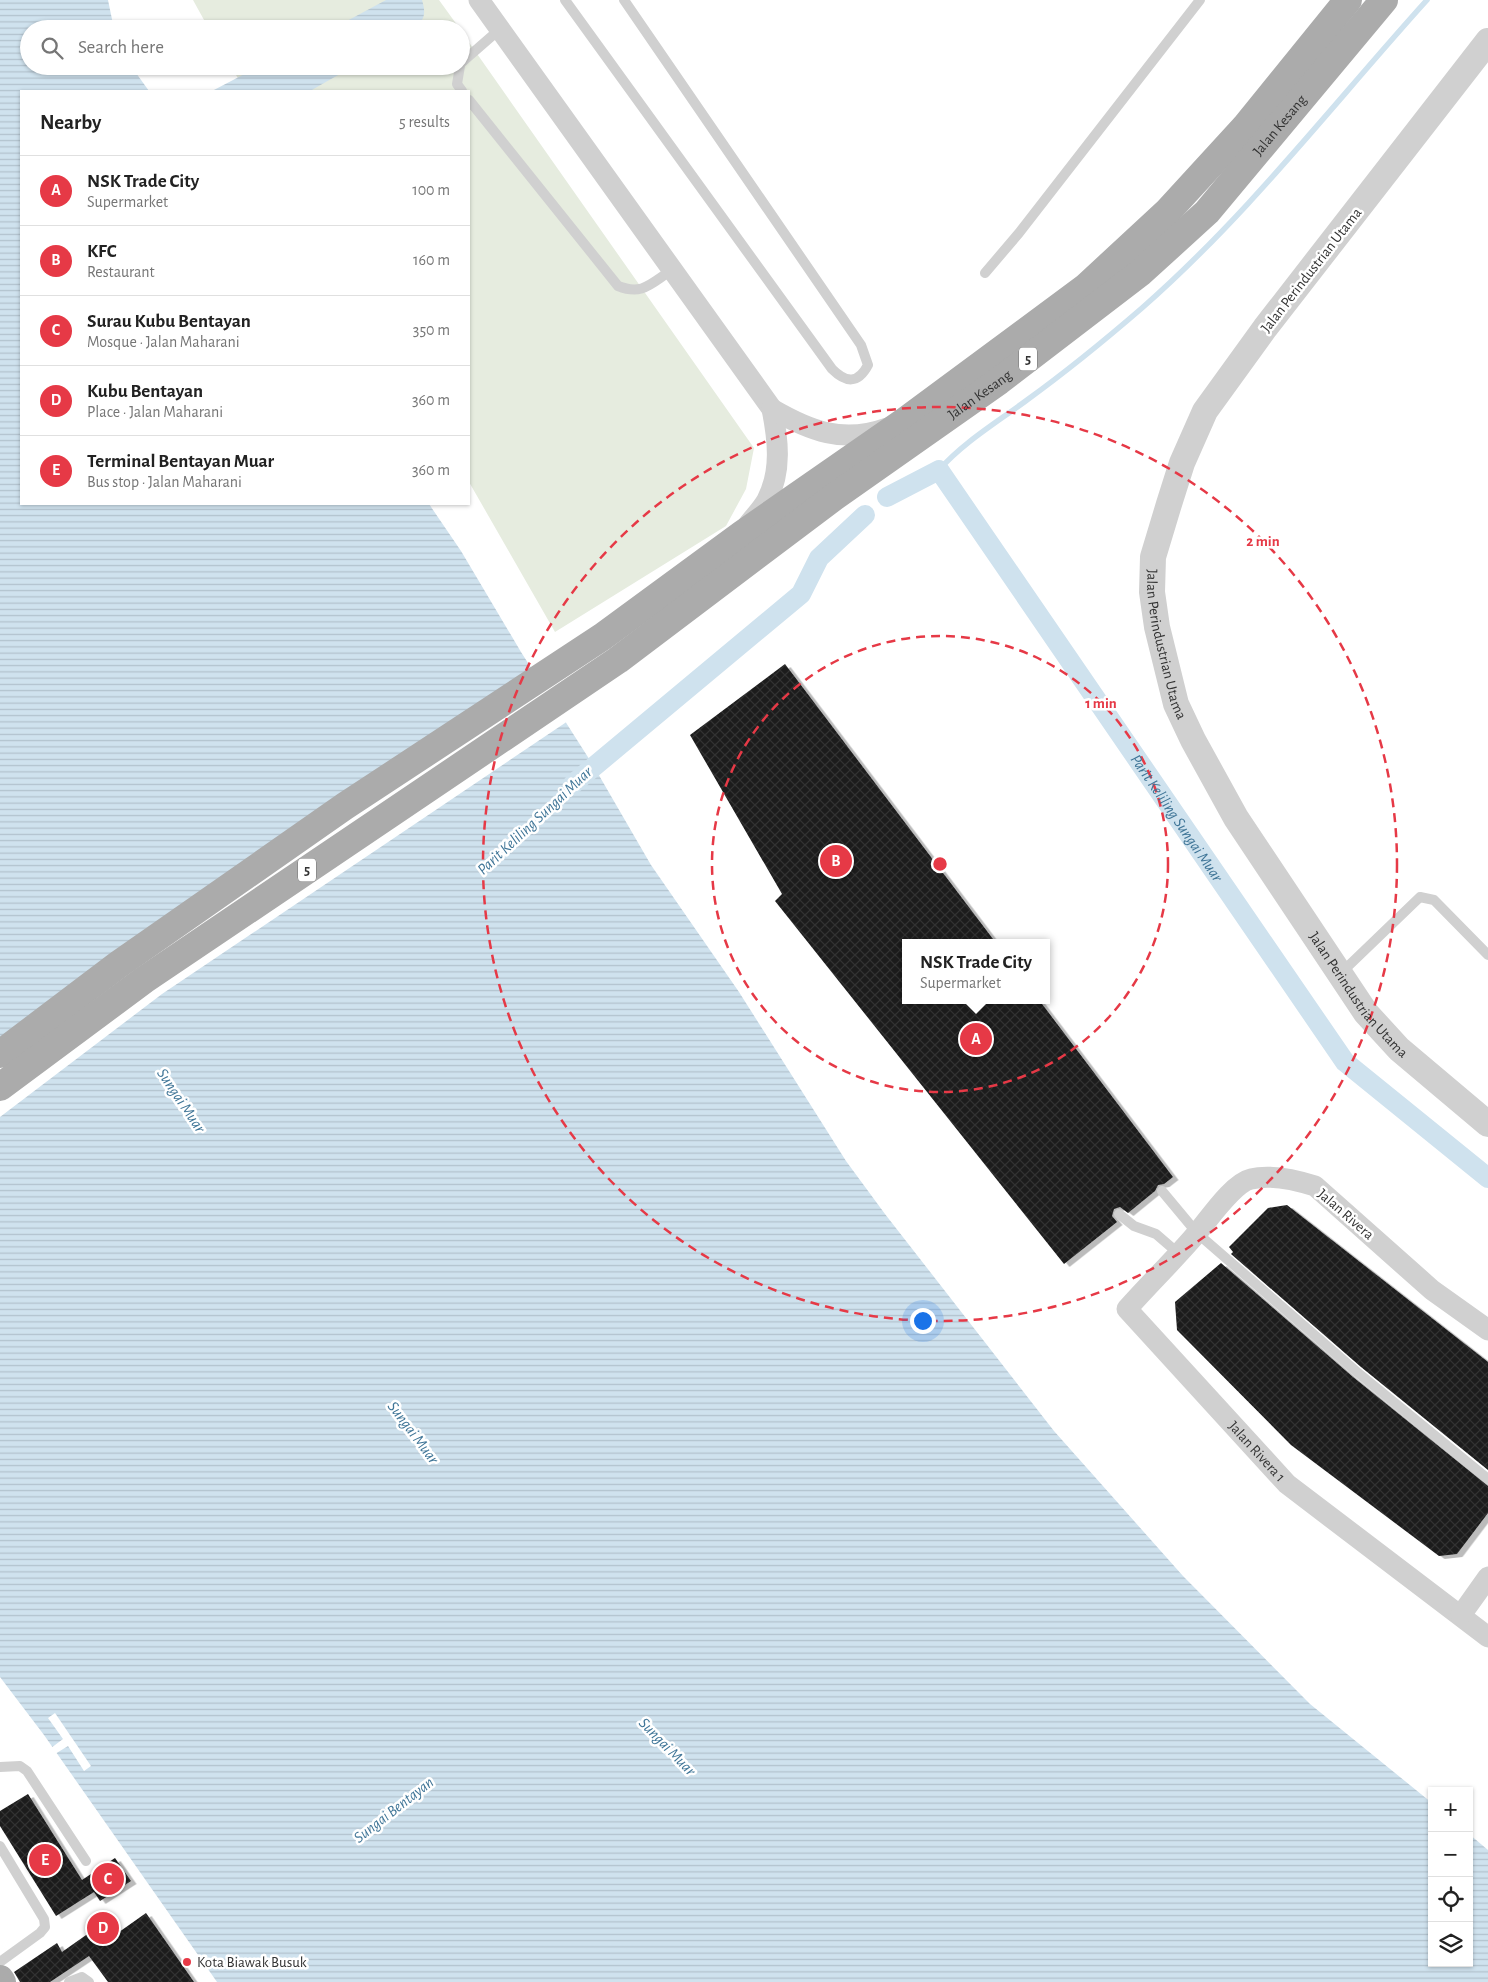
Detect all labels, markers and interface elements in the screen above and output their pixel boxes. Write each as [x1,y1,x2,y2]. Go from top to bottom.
search box [20,20,470,75]
icon: search [38,34,66,62]
text: Search here [78,38,164,57]
street label: Jalan Kesang [1250,92,1310,159]
text: Nearby [40,112,101,133]
text: 5 results [399,114,450,130]
text: NSK Trade City [87,172,199,191]
text: A [51,182,61,198]
text: 100 m [412,182,450,198]
text: Supermarket [87,194,168,210]
street label: Jalan Perindustrian Utama [1258,205,1365,335]
text: KFC [87,242,117,261]
text: B [51,252,61,268]
text: 160 m [413,252,450,268]
text: Restaurant [87,264,155,280]
text: Surau Kubu Bentayan [87,312,251,331]
text: C [52,322,60,338]
text: 350 m [413,322,450,338]
text: Mosque · Jalan Maharani [87,334,240,350]
road number: 5 [1019,348,1037,370]
street label: Jalan Kesang [945,367,1015,422]
text: Kubu Bentayan [87,382,203,401]
text: D [51,392,61,408]
text: 360 m [412,392,450,408]
text: Place · Jalan Maharani [87,404,223,420]
text: Terminal Bentayan Muar [87,452,274,471]
text: E [52,462,60,478]
text: 360 m [412,462,450,478]
text: Bus stop · Jalan Maharani [87,474,242,490]
text: 2 min [1246,534,1280,549]
street label: Jalan Perindustrian Utama [1144,569,1189,722]
text: 1 min [1085,696,1117,711]
water label: Parit Keliling Sungai Muar [1127,752,1226,885]
water label: Parit Keliling Sungai Muar [474,763,596,878]
pin: B [820,842,852,880]
centre of rings [931,855,949,873]
road number: 5 [298,858,316,882]
street label: Jalan Perindustrian Utama [1306,929,1410,1061]
popup [902,939,1050,1004]
text: NSK Trade City [920,953,1032,972]
text: Supermarket [920,975,1001,991]
pin: A [960,1020,992,1058]
water label: Sungai Muar [154,1066,209,1136]
street label: Jalan Rivera [1315,1186,1377,1243]
your location [910,1308,936,1334]
water label: Sungai Muar [385,1398,442,1467]
street label: Jalan Rivera 1 [1225,1418,1288,1485]
water label: Sungai Muar [636,1715,699,1779]
water label: Sungai Bentayan [351,1774,437,1846]
map controls [1428,1787,1473,1967]
button: + [1428,1787,1473,1832]
button: − [1428,1832,1473,1877]
pin: E [29,1841,61,1879]
pin: C [92,1860,124,1898]
button: locate [1428,1877,1473,1922]
pin: D [87,1909,119,1947]
button: layers [1428,1922,1473,1967]
place label: Kota Biawak Busuk [197,1955,307,1970]
marker: Kota Biawak Busuk [181,1956,193,1968]

